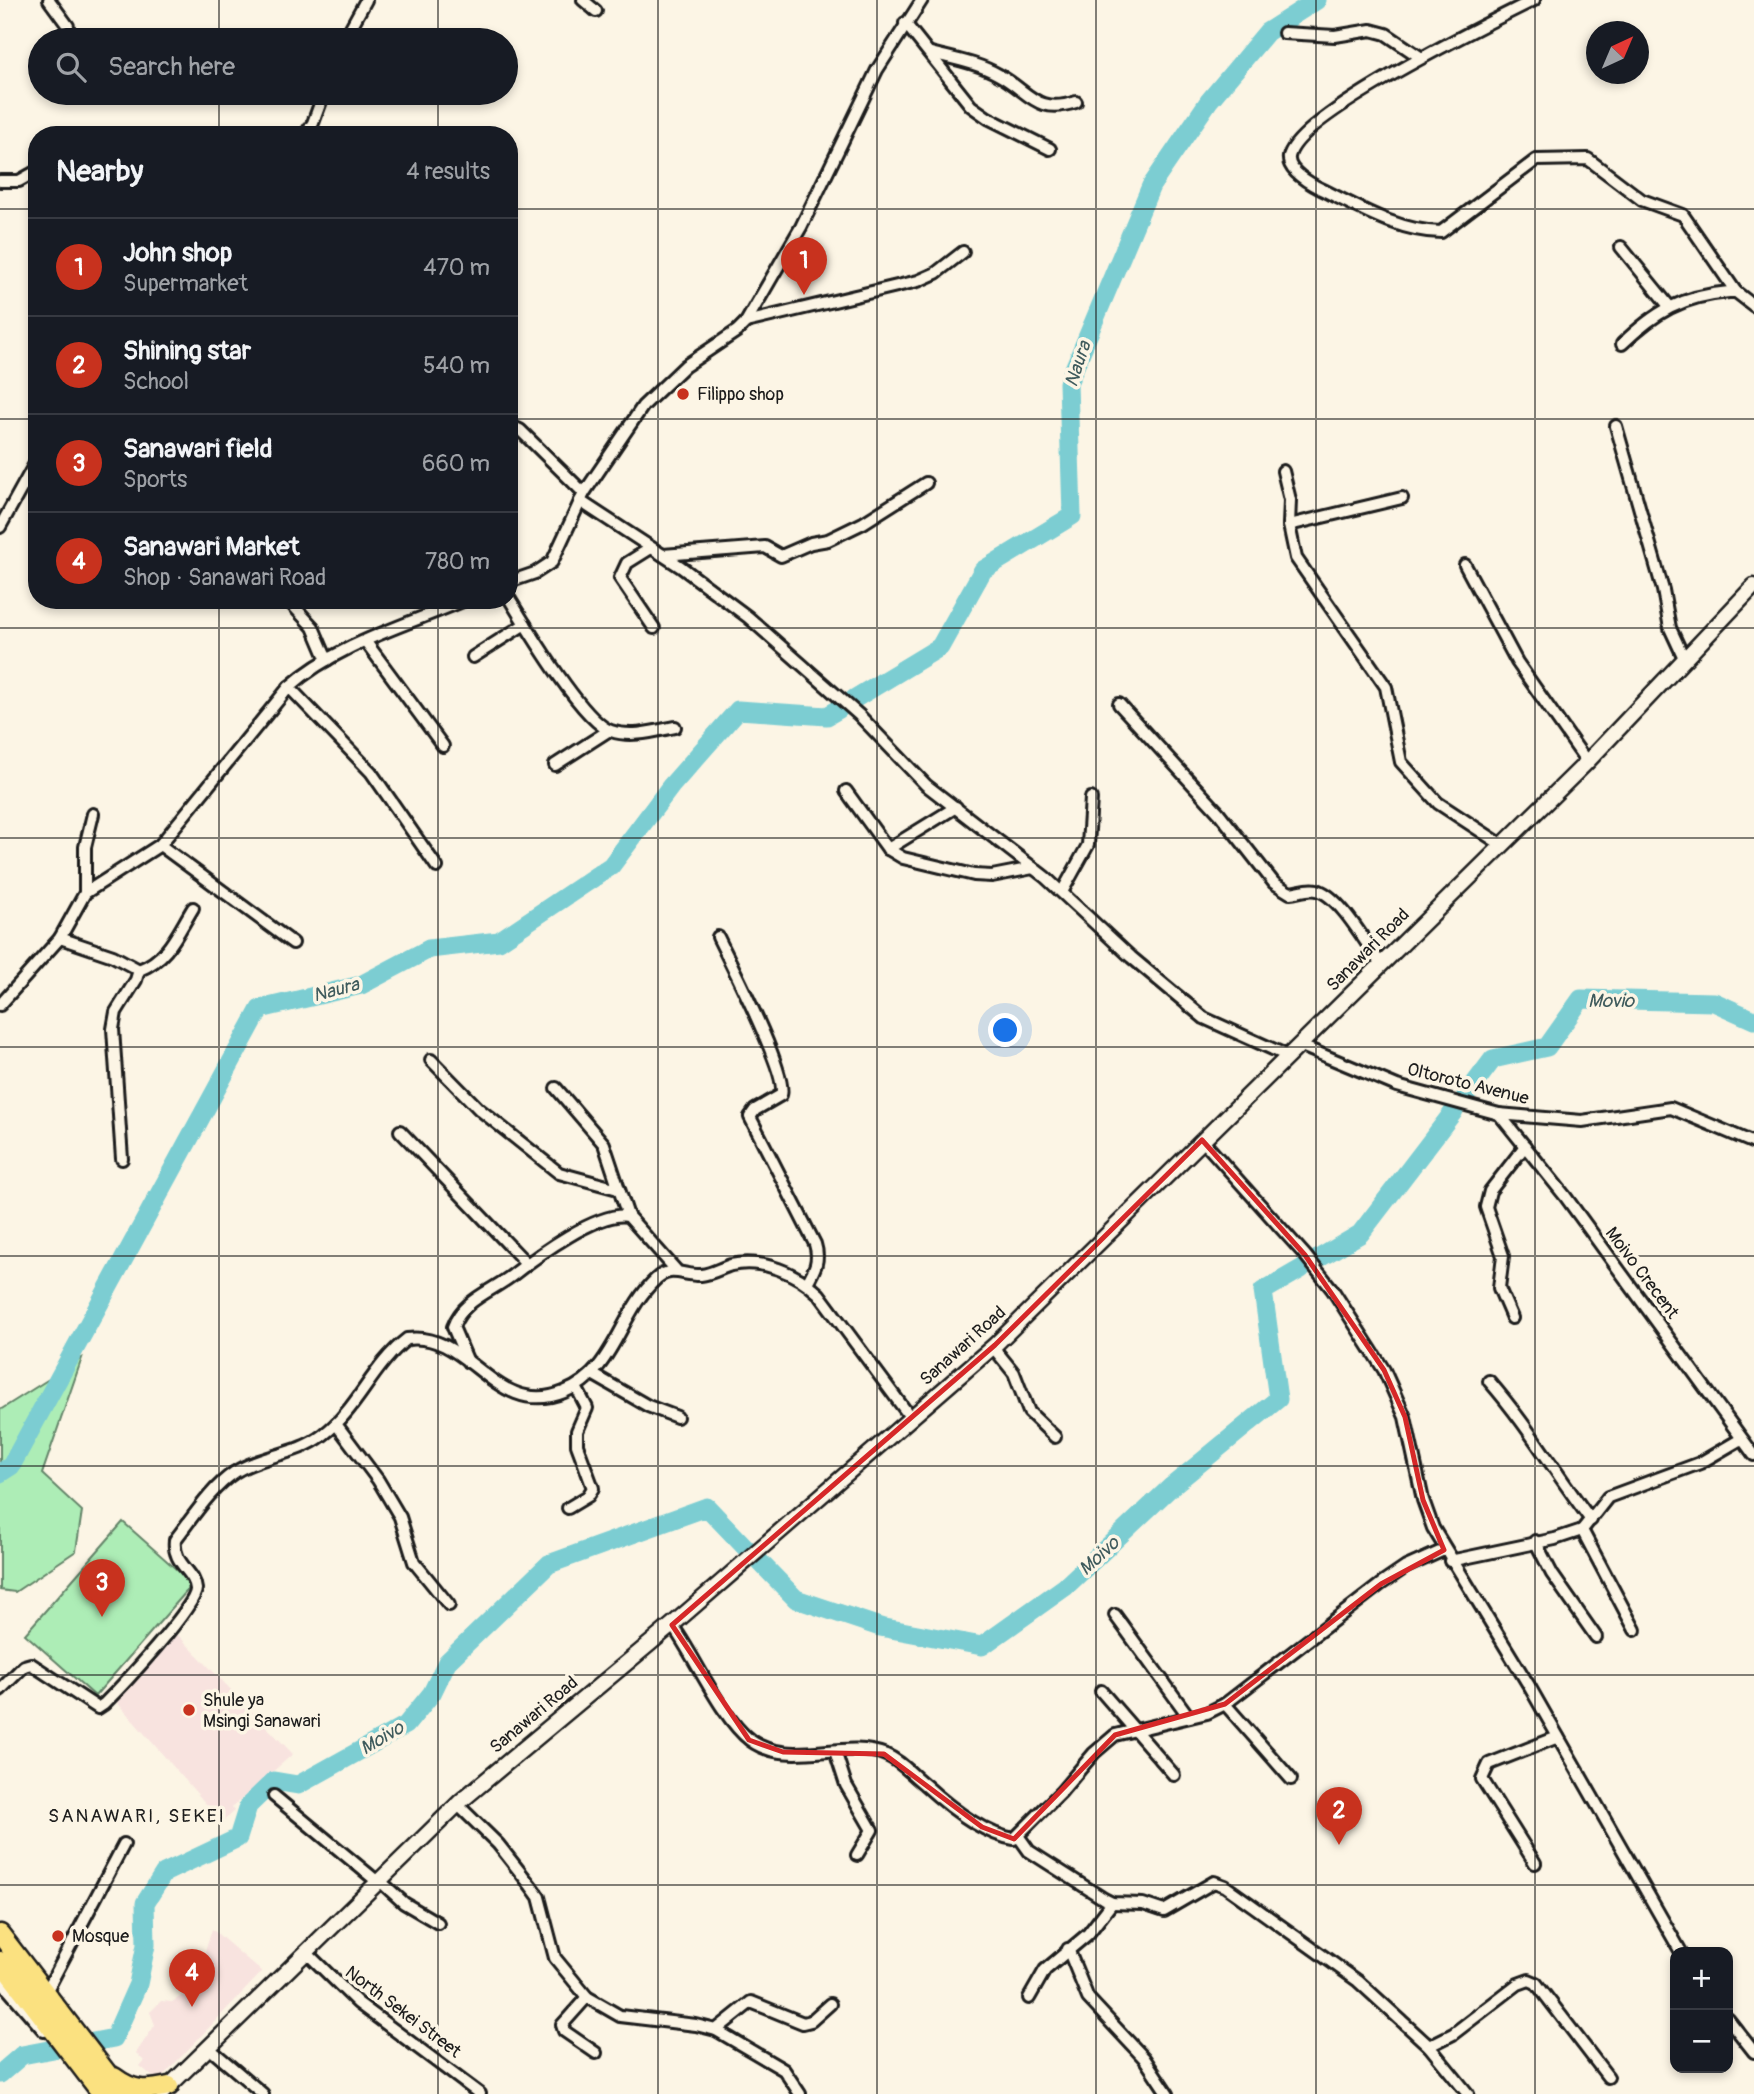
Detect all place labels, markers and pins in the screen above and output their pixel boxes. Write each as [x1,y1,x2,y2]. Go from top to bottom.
pin: 1 [781,237,827,295]
place label: Filippo shop [697,383,784,406]
marker: Filippo shop [675,386,691,402]
pin: 3 [79,1559,125,1617]
place label: Shule ya Msingi Sanawari [203,1689,320,1733]
marker: Shule ya Msingi Sanawari [181,1702,197,1718]
pin: 2 [1316,1787,1362,1845]
place label: Mosque [72,1925,129,1948]
marker: Mosque [50,1928,66,1944]
pin: 4 [169,1949,215,2007]

